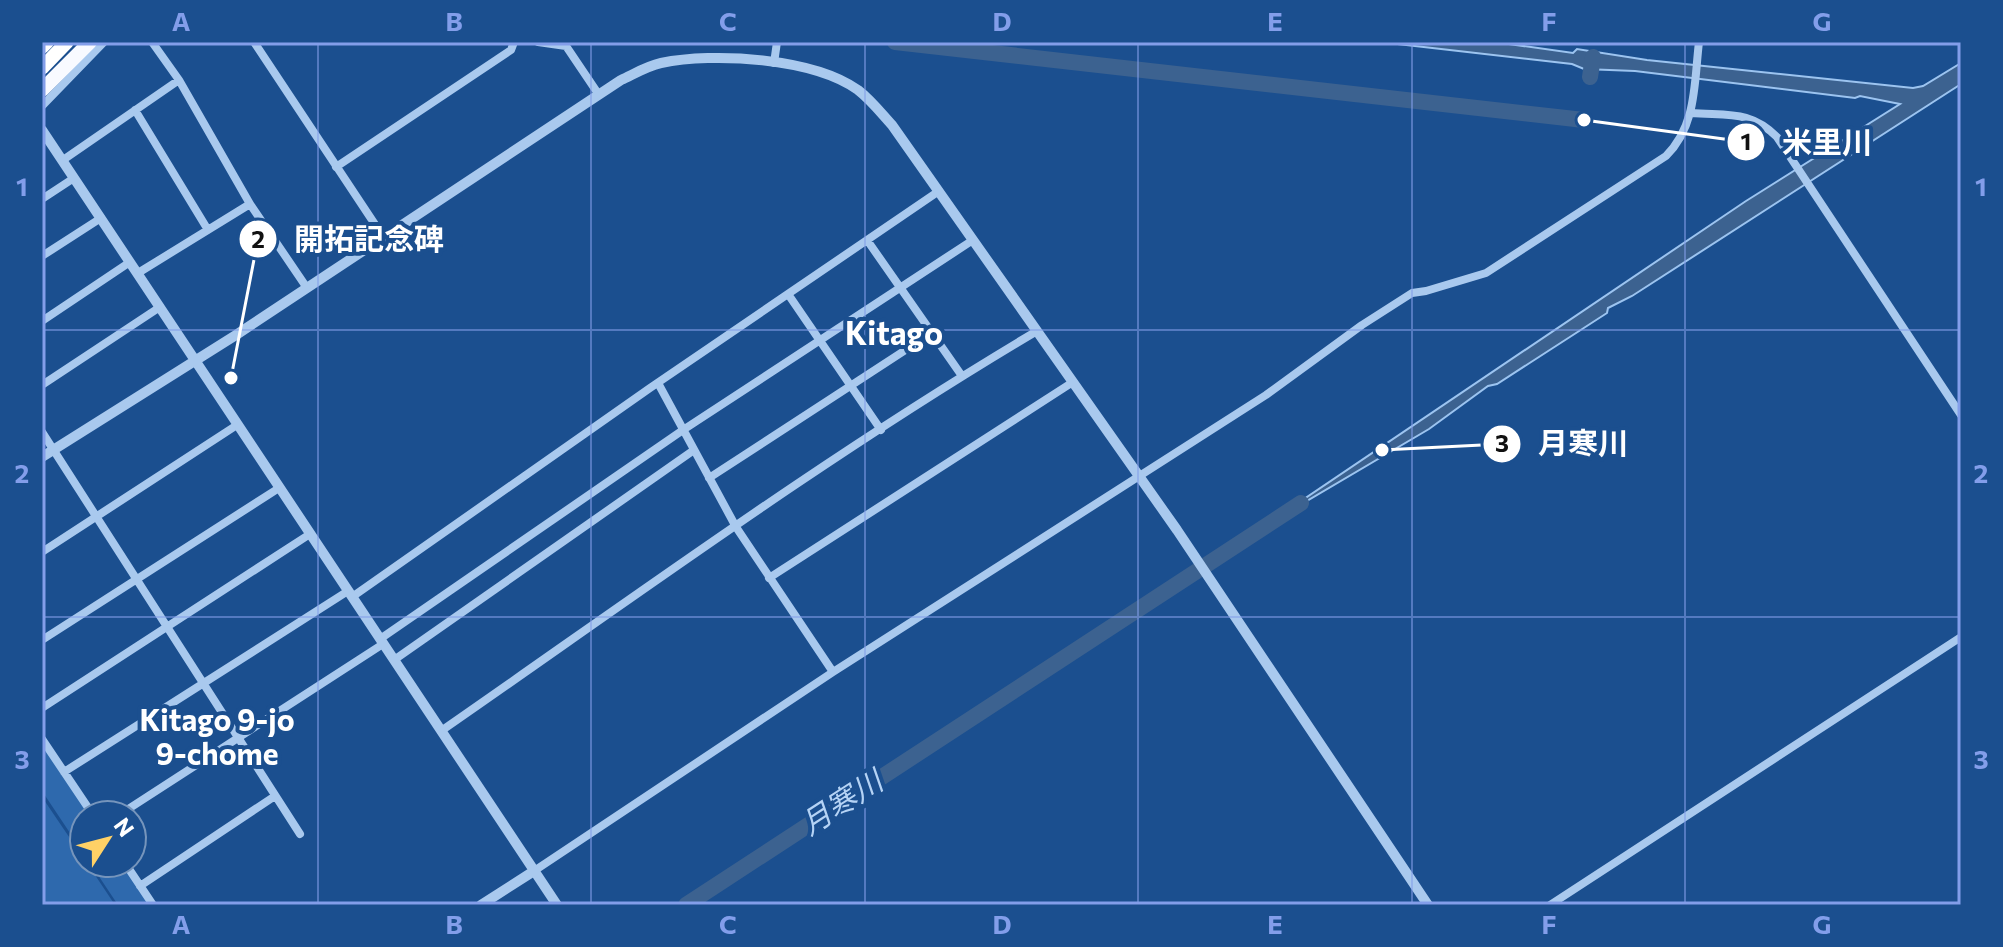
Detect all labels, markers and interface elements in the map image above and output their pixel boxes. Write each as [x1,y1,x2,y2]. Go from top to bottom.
text: A [172,5,191,36]
text: B [445,5,463,36]
text: C [719,5,737,36]
text: D [992,5,1012,36]
text: E [1267,5,1283,36]
text: F [1541,5,1557,36]
text: G [1813,5,1831,36]
callout: 米里川 [1726,115,1888,169]
text: 米里川 [1782,122,1872,159]
text: 1 [1741,126,1751,155]
text: 1 [16,170,28,201]
text: 1 [1975,170,1987,201]
callout: 開拓記念碑 [238,212,460,266]
text: 開拓記念碑 [294,219,444,256]
text: 2 [251,224,265,253]
district label: Kitago [845,312,943,352]
callout: 月寒川 [1482,417,1644,471]
text: 月寒川 [1538,423,1628,460]
text: 3 [1495,428,1509,457]
text: 2 [15,457,29,488]
text: 2 [1974,457,1988,488]
district label: Kitago 9-jo 9-chome [139,700,295,771]
text: 3 [14,743,30,774]
text: 3 [1973,743,1989,774]
water label: 月寒川 [793,759,891,841]
north arrow [68,799,148,879]
text: N [109,812,140,842]
text: A [172,908,191,939]
text: B [445,908,463,939]
text: C [719,908,737,939]
text: D [992,908,1012,939]
text: E [1267,908,1283,939]
text: F [1541,908,1557,939]
text: G [1813,908,1831,939]

